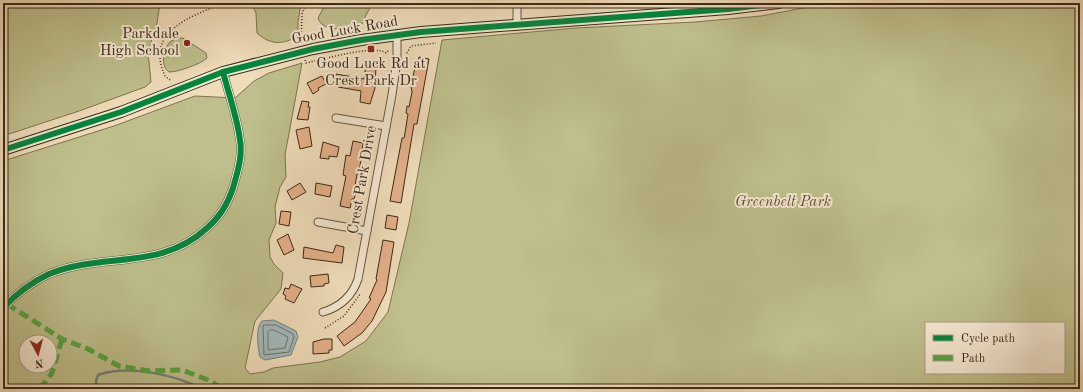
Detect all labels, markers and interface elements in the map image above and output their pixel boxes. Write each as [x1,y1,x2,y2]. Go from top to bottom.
street label: Good Luck Road [291,14,400,48]
place label: Parkdale High School [100,27,179,59]
marker: Parkdale High School [182,38,192,48]
marker: Good Luck Rd at Crest Park Dr [366,44,376,54]
place label: Good Luck Rd at Crest Park Dr [316,57,426,89]
street label: Crest Park Drive [346,124,380,236]
park label: Greenbelt Park [735,195,831,210]
legend [925,322,1065,374]
text: Cycle path [961,333,1016,345]
north arrow [18,334,58,374]
text: Path [961,353,986,365]
text: N [34,356,44,368]

